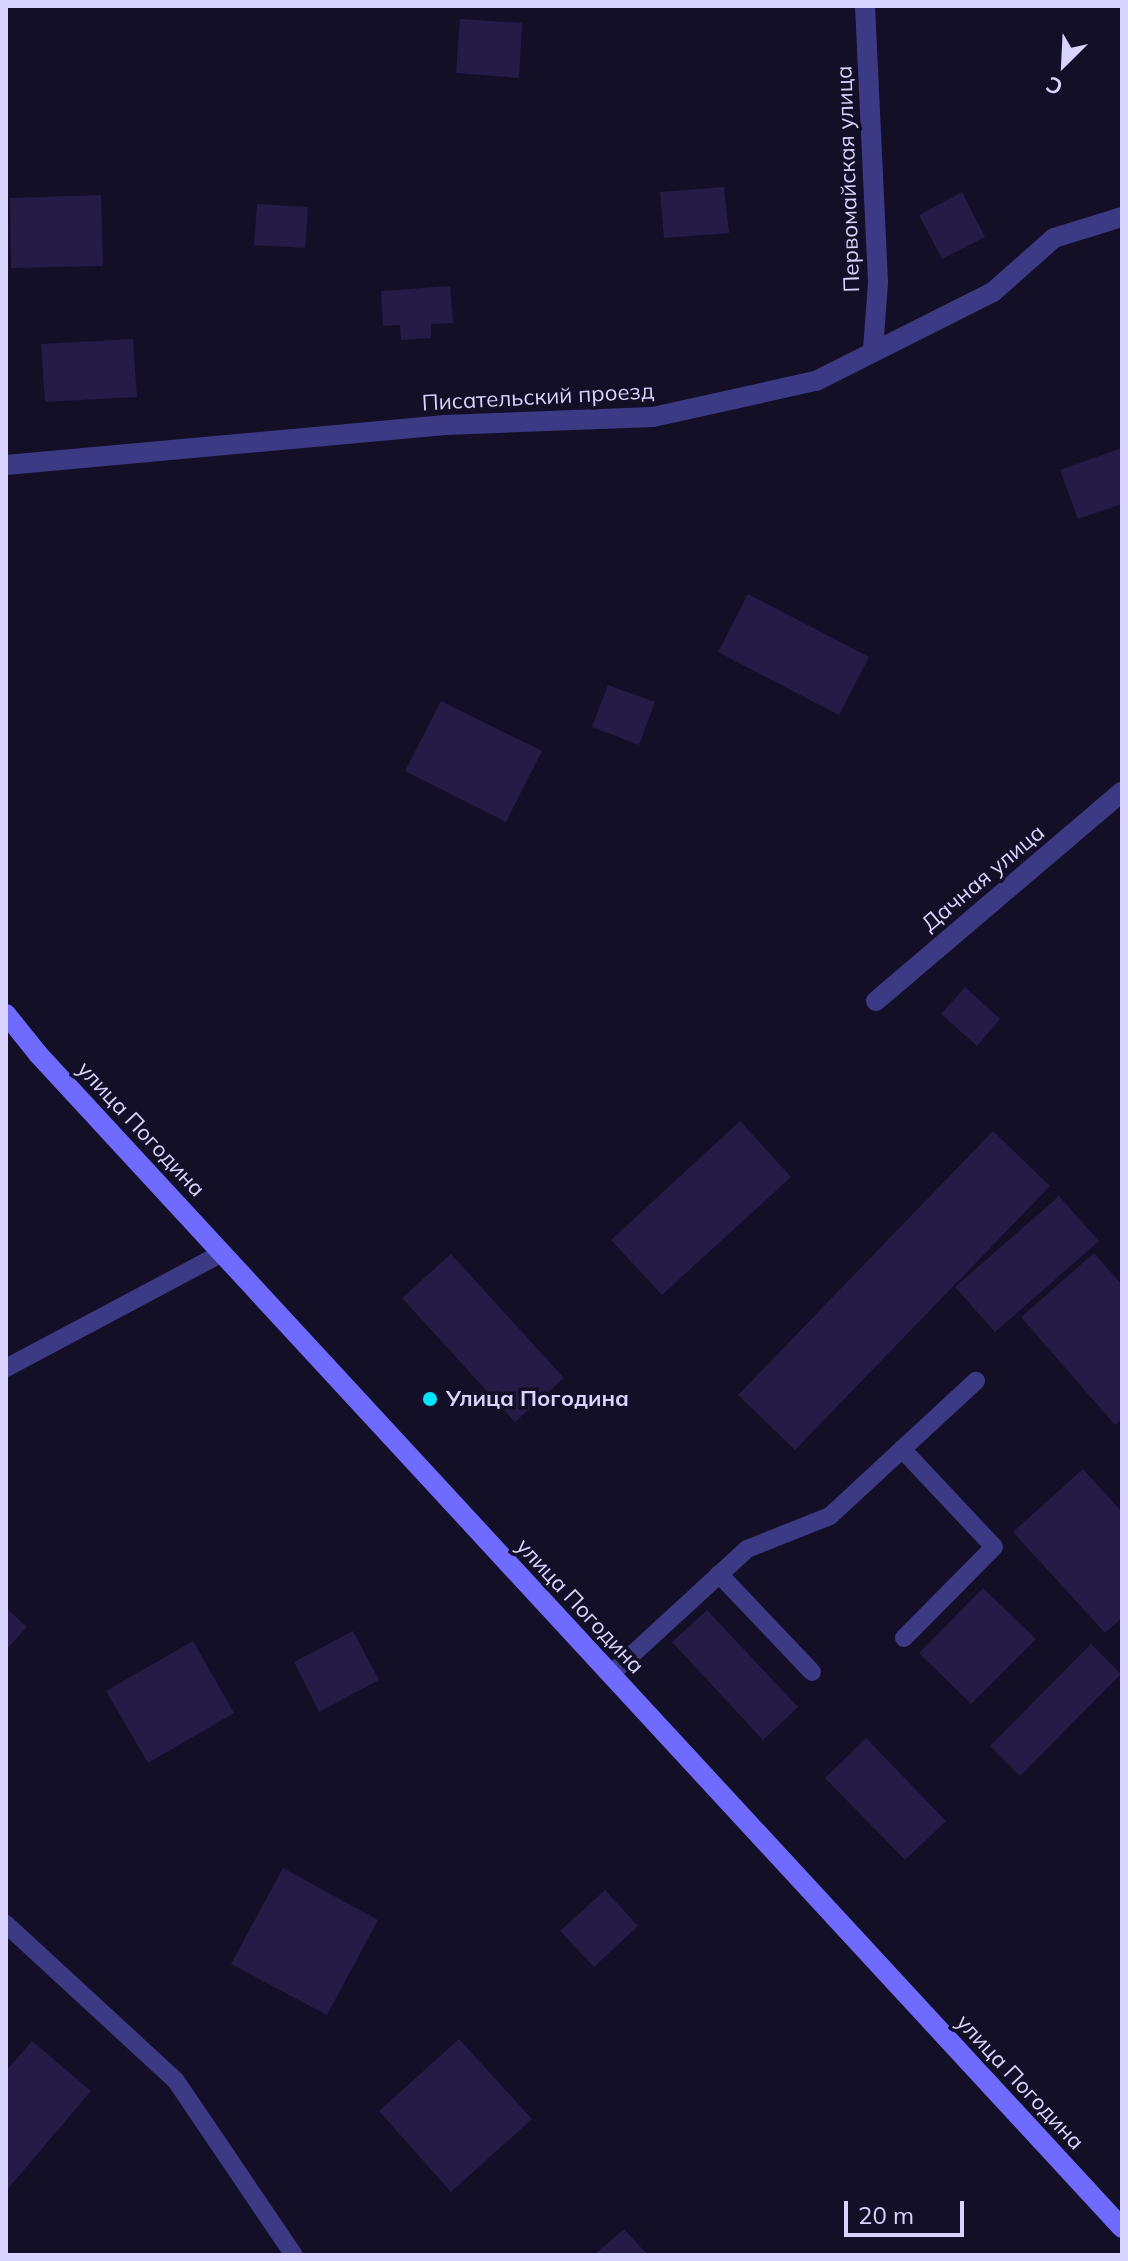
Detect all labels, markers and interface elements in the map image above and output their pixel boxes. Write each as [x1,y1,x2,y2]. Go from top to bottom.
north arrow [1024,24,1104,104]
street label: Первомайская улица [831,65,865,293]
text: С [1042,70,1067,102]
street label: Писательский проезд [421,378,655,416]
street label: Дачная улица [916,819,1050,937]
street label: улица Погодина [72,1056,210,1202]
place label: Улица Погодина [446,1386,629,1412]
marker: Улица Погодина [421,1390,439,1408]
street label: улица Погодина [511,1533,649,1679]
street label: улица Погодина [951,2009,1089,2155]
scale bar [848,2185,968,2235]
text: 20 m [858,2200,914,2230]

